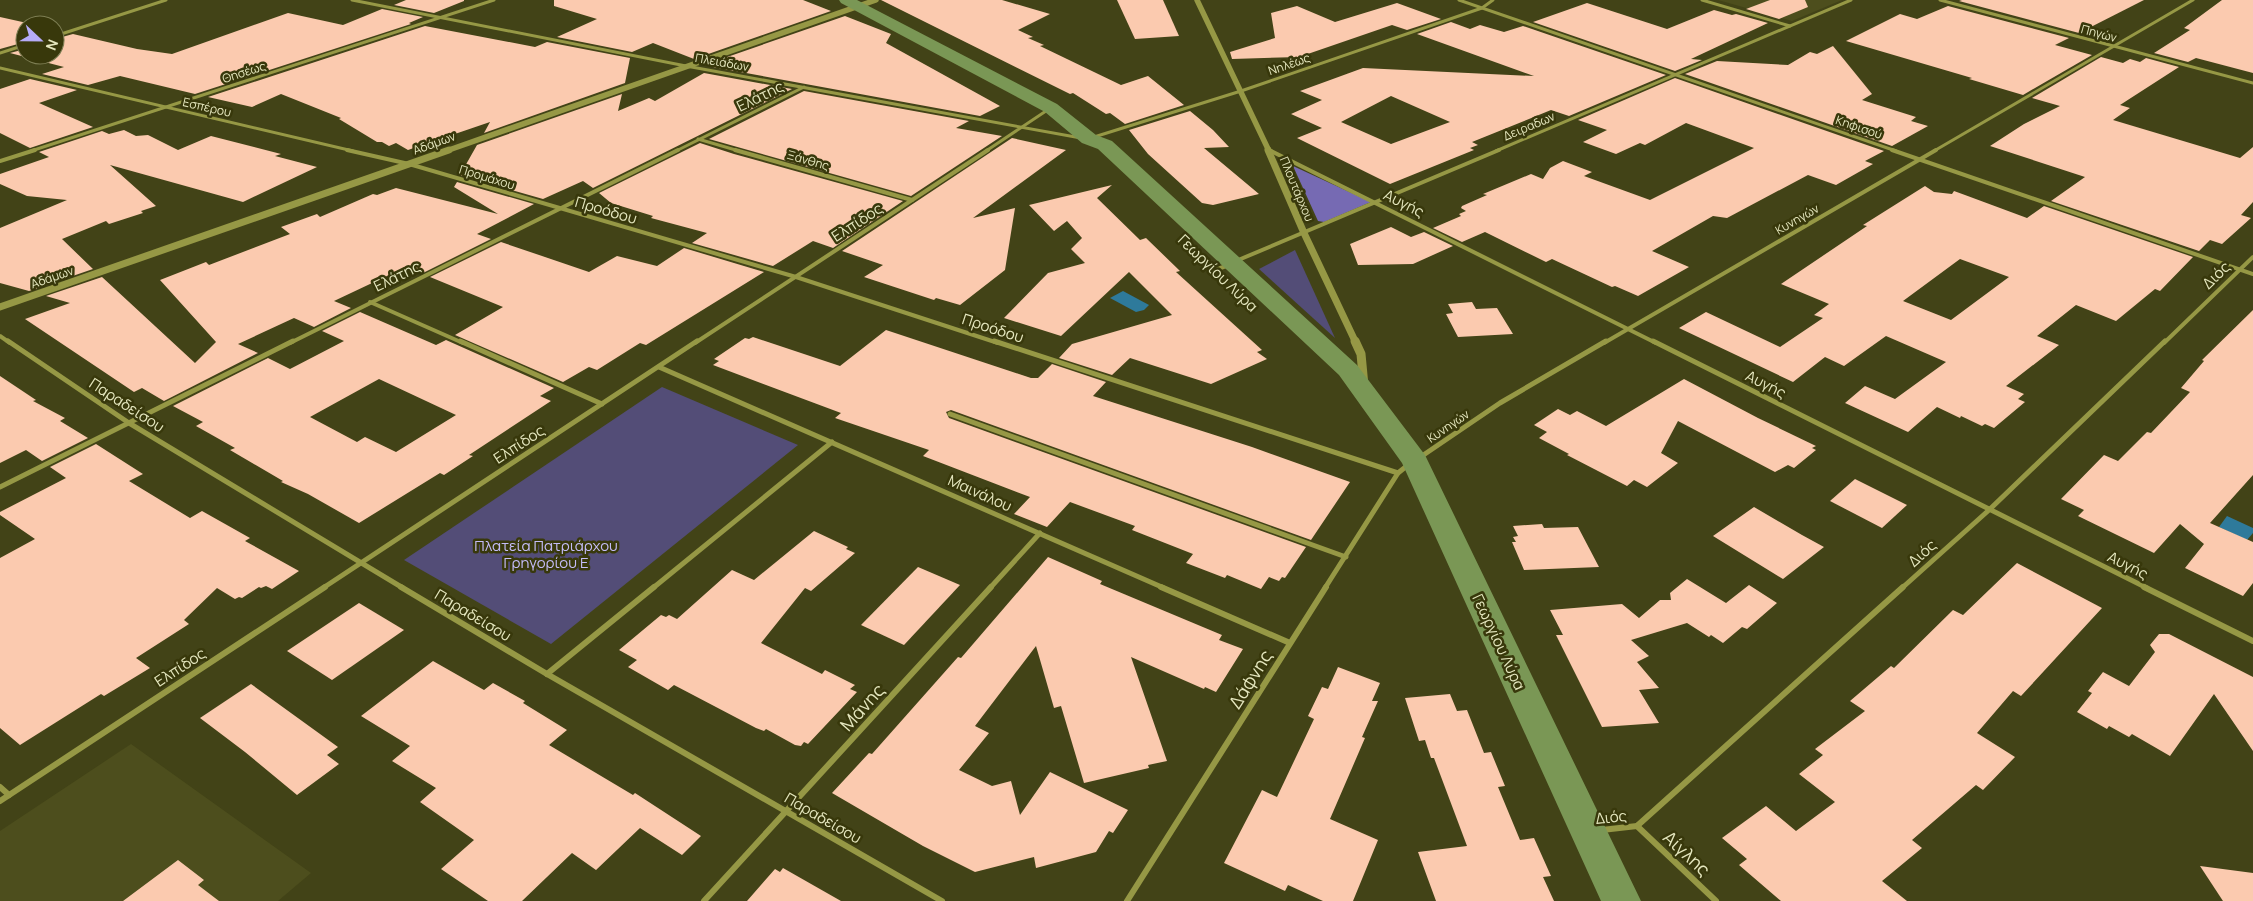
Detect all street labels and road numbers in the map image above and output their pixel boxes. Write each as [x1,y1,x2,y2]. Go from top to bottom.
street label: Πηγών [2079,20,2119,46]
street label: Πλειάδων [694,49,750,75]
street label: Νηλέως [1266,49,1313,79]
street label: Θησέως [220,57,268,87]
street label: Ελάτης [733,76,787,116]
street label: Εσπέρου [181,93,233,121]
street label: Δειραδων [1501,107,1557,145]
street label: Κηφισού [1833,111,1885,143]
street label: Αδάμων [410,127,458,159]
street label: Ξάνθης [785,146,832,174]
street label: Πλουτάρχου [1276,154,1318,224]
street label: Προμάχου [457,160,517,194]
street label: Αυγής [1380,184,1428,222]
street label: Προόδου [573,191,639,229]
street label: Ελπίδος [827,198,887,246]
street label: Κυνηγών [1772,200,1822,238]
street label: Γεωργίου Λύρα [1173,229,1263,317]
street label: Ελάτης [370,256,424,296]
street label: Διός [2197,256,2235,294]
street label: Αδάμων [28,262,76,292]
street label: Προόδου [960,308,1026,348]
street label: Αυγής [1742,365,1790,403]
street label: Παραδείσου [85,373,169,437]
street label: Κυνηγών [1423,406,1473,446]
street label: Ελπίδος [489,420,549,468]
street label: Μαινάλου [945,470,1015,516]
street label: Διός [1903,535,1941,571]
street label: Αυγής [2104,546,2152,584]
street label: Παραδείσου [431,584,515,646]
street label: Γεωργίου Λύρα [1468,591,1530,693]
street label: Ελπίδος [150,643,210,691]
street label: Δάφνης [1223,645,1277,713]
street label: Μάνης [834,678,890,736]
street label: Παραδείσου [781,787,865,849]
street label: Διός [1594,805,1628,829]
street label: Αίγλης [1658,825,1716,881]

